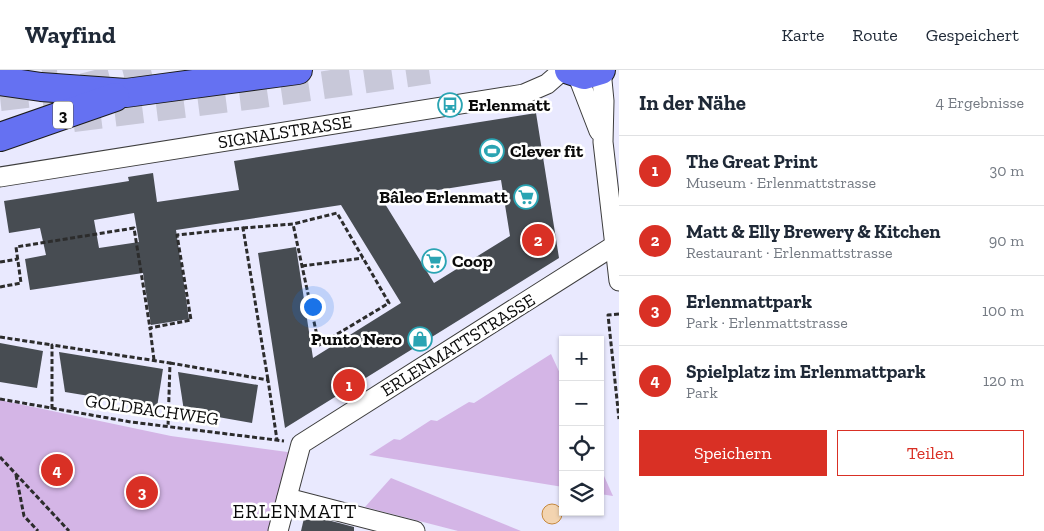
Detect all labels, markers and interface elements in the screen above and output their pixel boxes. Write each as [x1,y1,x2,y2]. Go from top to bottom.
text: Wayfind [25,20,116,49]
text: Karte [781,24,824,46]
text: Route [852,24,898,46]
text: Gespeichert [926,24,1019,46]
text: In der Nähe [639,90,746,115]
bus stop icon: Erlenmatt [437,92,463,118]
text: 4 Ergebnisse [936,93,1024,112]
place label: Erlenmatt [468,94,551,116]
road number: 3 [53,102,73,128]
street label: SIGNALSTRASSE [216,111,354,153]
sports icon: Clever fit [479,138,505,164]
place label: Clever fit [510,140,584,162]
text: The Great Print [686,150,818,173]
text: 1 [652,161,658,180]
text: 30 m [990,161,1024,180]
text: Museum · Erlenmattstrasse [686,173,876,192]
supermarket icon: Bâleo Erlenmatt [513,184,539,210]
place label: Bâleo Erlenmatt [379,186,509,208]
text: Matt & Elly Brewery & Kitchen [686,220,941,243]
pin: 2 [522,221,554,259]
text: 2 [651,231,659,250]
text: 90 m [989,231,1024,250]
text: Restaurant · Erlenmattstrasse [686,243,892,262]
supermarket icon: Coop [421,248,447,274]
place label: Coop [452,250,493,272]
street label: ERLENMATTSTRASSE [377,289,539,401]
text: Erlenmattpark [686,290,812,313]
your location [300,294,326,320]
text: 3 [651,301,659,320]
text: 100 m [982,301,1024,320]
text: Park · Erlenmattstrasse [686,313,848,332]
shop icon: Punto Nero [407,326,433,352]
place label: Punto Nero [311,328,403,350]
map controls [559,336,604,516]
button: + [559,336,604,381]
text: Spielplatz im Erlenmattpark [686,360,926,383]
pin: 1 [333,366,365,404]
text: 4 [650,371,660,390]
text: 120 m [983,371,1024,390]
button: − [559,381,604,426]
text: Park [686,383,718,402]
street label: GOLDBACHWEG [84,390,220,430]
button: locate [559,426,604,471]
button: Speichern [639,430,827,476]
button: Teilen [837,430,1024,476]
pin: 4 [41,451,73,489]
button: layers [559,471,604,516]
pin: 3 [126,473,158,511]
district label: ERLENMATT [233,499,357,523]

